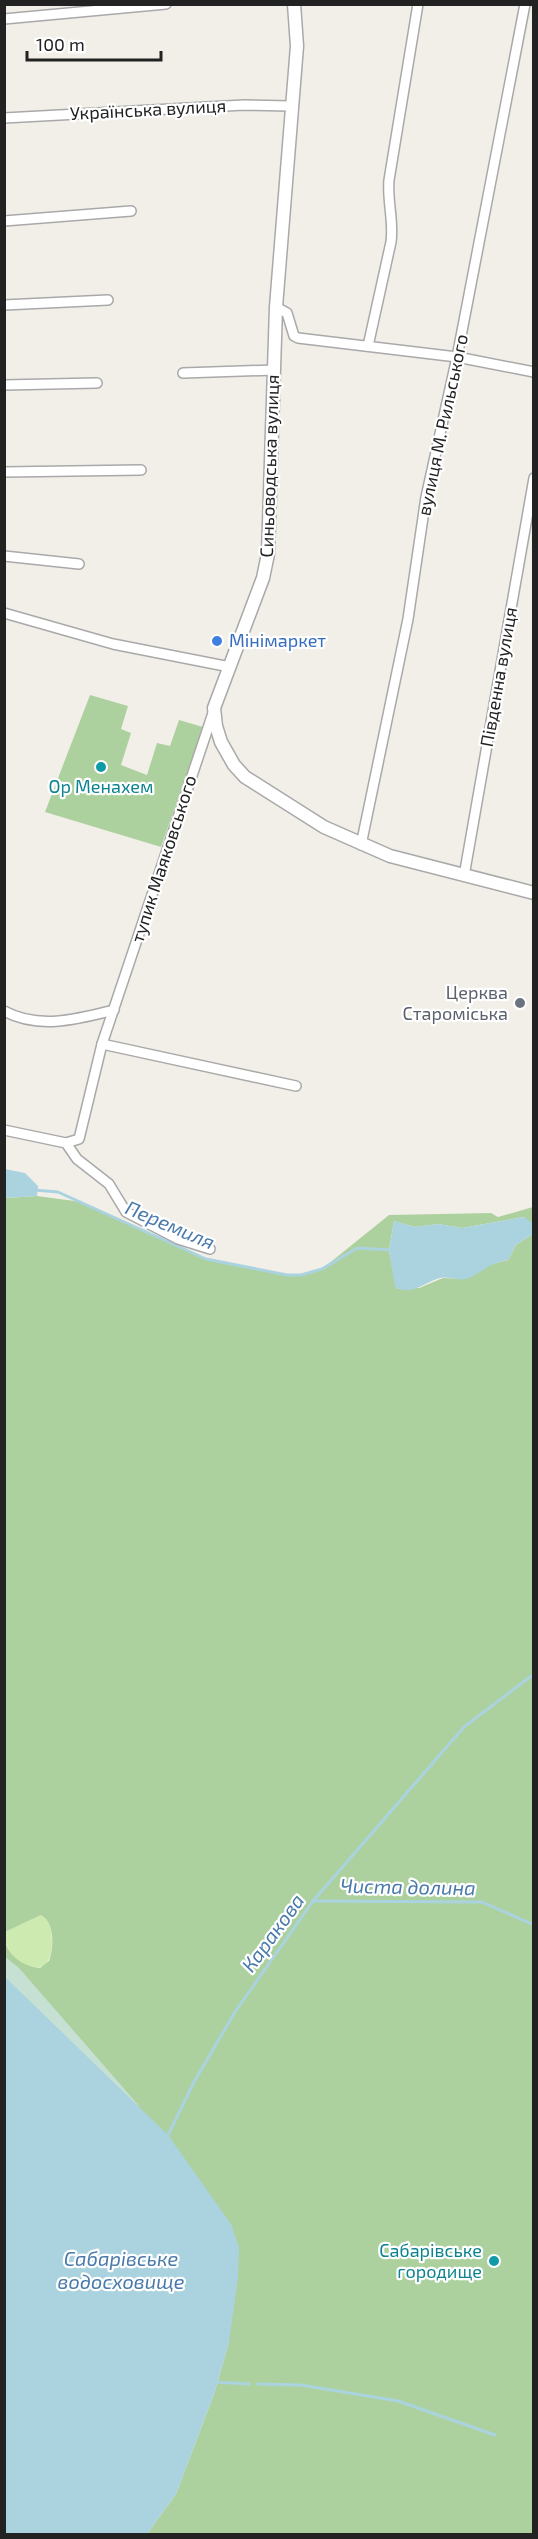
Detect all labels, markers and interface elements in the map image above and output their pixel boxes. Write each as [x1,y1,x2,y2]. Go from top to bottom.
scale bar [27,24,160,62]
text: 100 m [36,33,85,55]
street label: Українська вулиця [69,94,227,124]
street label: вулиця М. Рильського [412,332,472,518]
street label: Синьоводська вулиця [255,374,283,558]
street label: Південна вулиця [475,605,521,748]
place label: Мінімаркет [229,629,326,651]
marker: Мінімаркет [210,634,224,648]
marker: Ор Менахем [94,760,108,774]
street label: тупик Маяковського [126,772,201,945]
place label: Ор Менахем [49,775,154,797]
place label: Церква Староміська [403,981,508,1024]
marker: Церква Староміська [513,996,527,1010]
water label: Перемиля [122,1195,219,1254]
water label: Чиста долина [340,1873,476,1899]
water label: Каракова [236,1889,309,1976]
place label: Сабарівське городище [379,2239,482,2282]
water label: Сабарівське водосховище [58,2246,185,2293]
marker: Сабарівське городище [487,2254,501,2268]

